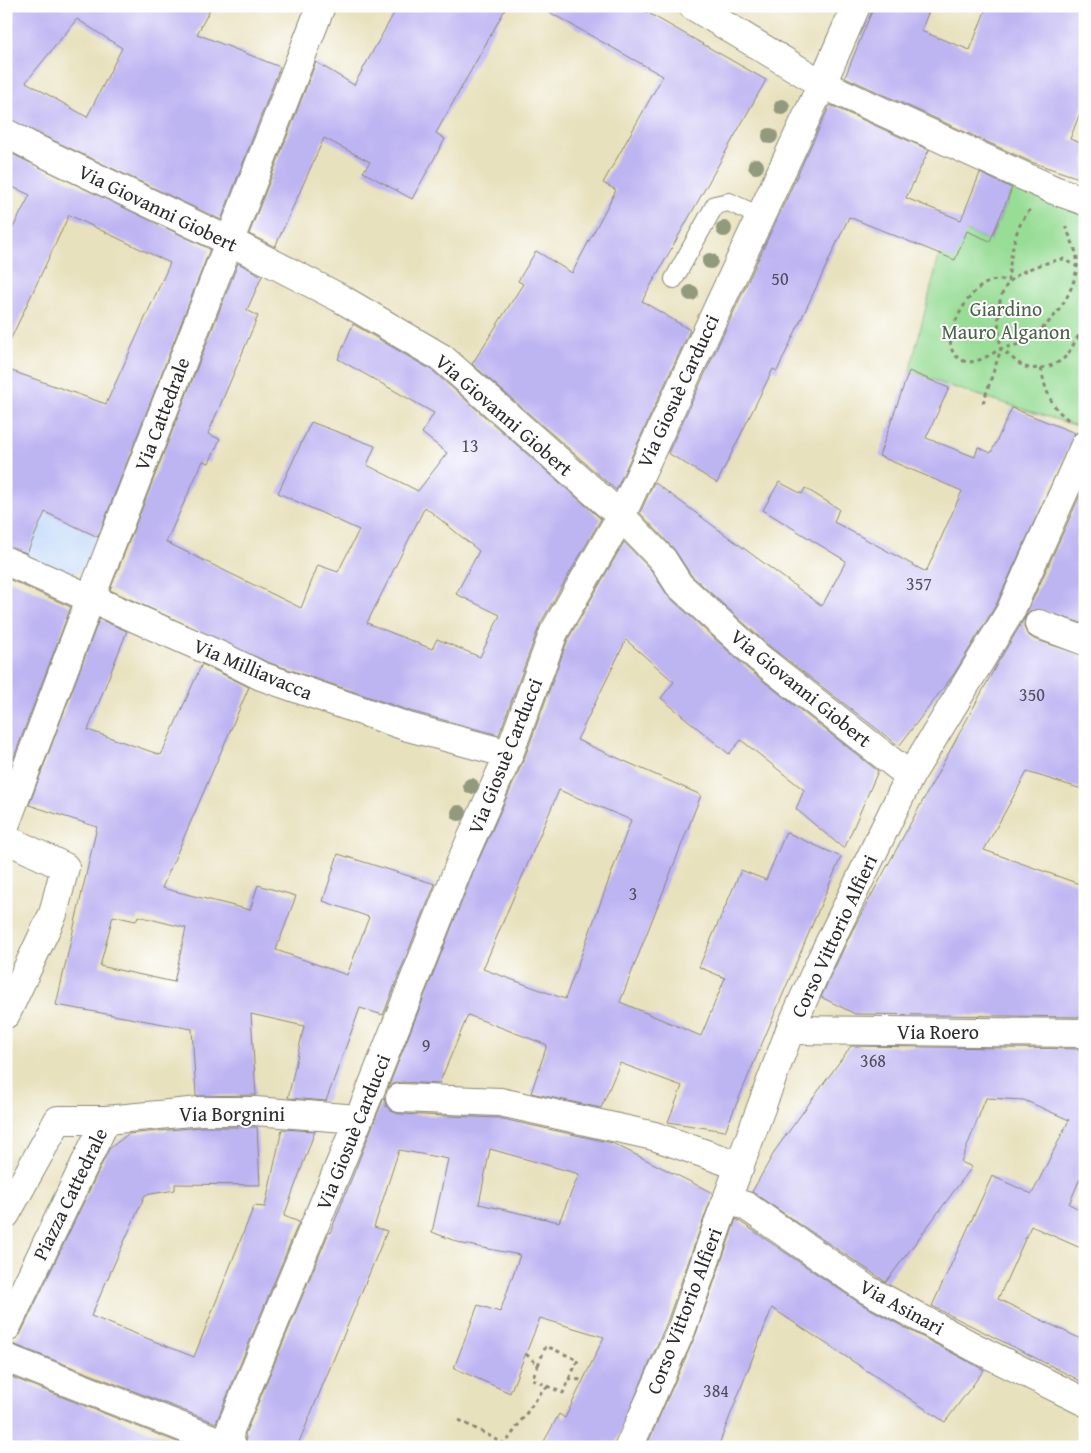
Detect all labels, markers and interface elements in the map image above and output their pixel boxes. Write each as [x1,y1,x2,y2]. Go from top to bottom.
street label: Via Giovanni Giobert [74,156,243,259]
house number: 50 [771,265,789,292]
park label: Giardino Mauro Alganon [941,294,1071,346]
street label: Via Giosuè Carducci [629,309,726,472]
street label: Via Giovanni Giobert [429,347,579,483]
street label: Via Cattedrale [127,353,196,475]
house number: 13 [461,432,479,459]
house number: 357 [906,570,932,597]
street label: Via Giovanni Giobert [725,622,878,754]
street label: Via Milliavacca [189,630,318,707]
street label: Via Giosuè Carducci [460,673,549,838]
house number: 350 [1019,681,1045,708]
street label: Corso Vittorio Alfieri [783,849,884,1022]
house number: 3 [629,880,637,907]
street label: Via Roero [897,1017,979,1046]
house number: 9 [422,1032,430,1059]
house number: 368 [860,1047,886,1074]
street label: Via Giosuè Carducci [308,1049,397,1214]
street label: Via Borgnini [179,1099,285,1128]
street label: Piazza Cattedrale [25,1123,114,1265]
street label: Corso Vittorio Alfieri [638,1223,729,1398]
street label: Via Asinari [855,1271,950,1342]
house number: 384 [703,1377,729,1404]

